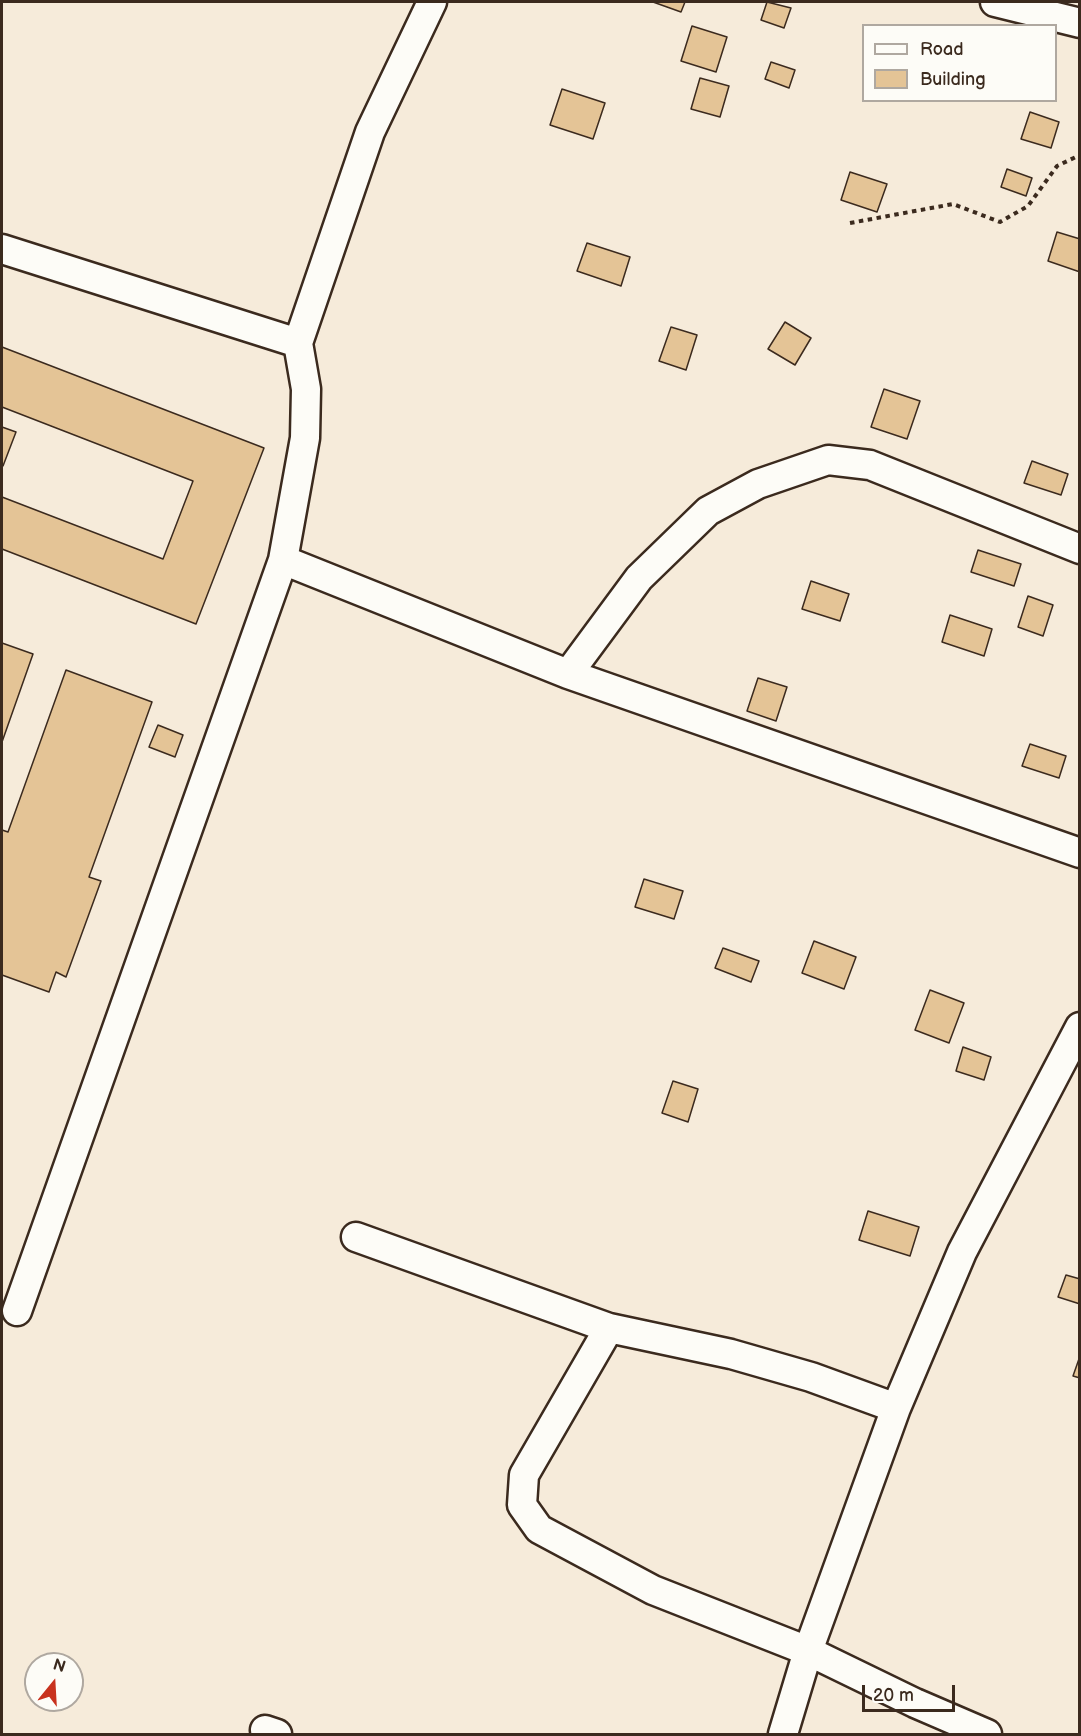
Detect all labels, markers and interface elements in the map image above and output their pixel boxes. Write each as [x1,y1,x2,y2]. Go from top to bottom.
legend [862,24,1057,102]
text: Road [920,39,964,60]
text: Building [920,69,986,90]
north arrow [24,1652,84,1712]
text: N [50,1655,68,1677]
scale bar [865,1673,958,1711]
text: 20 m [873,1685,914,1706]

